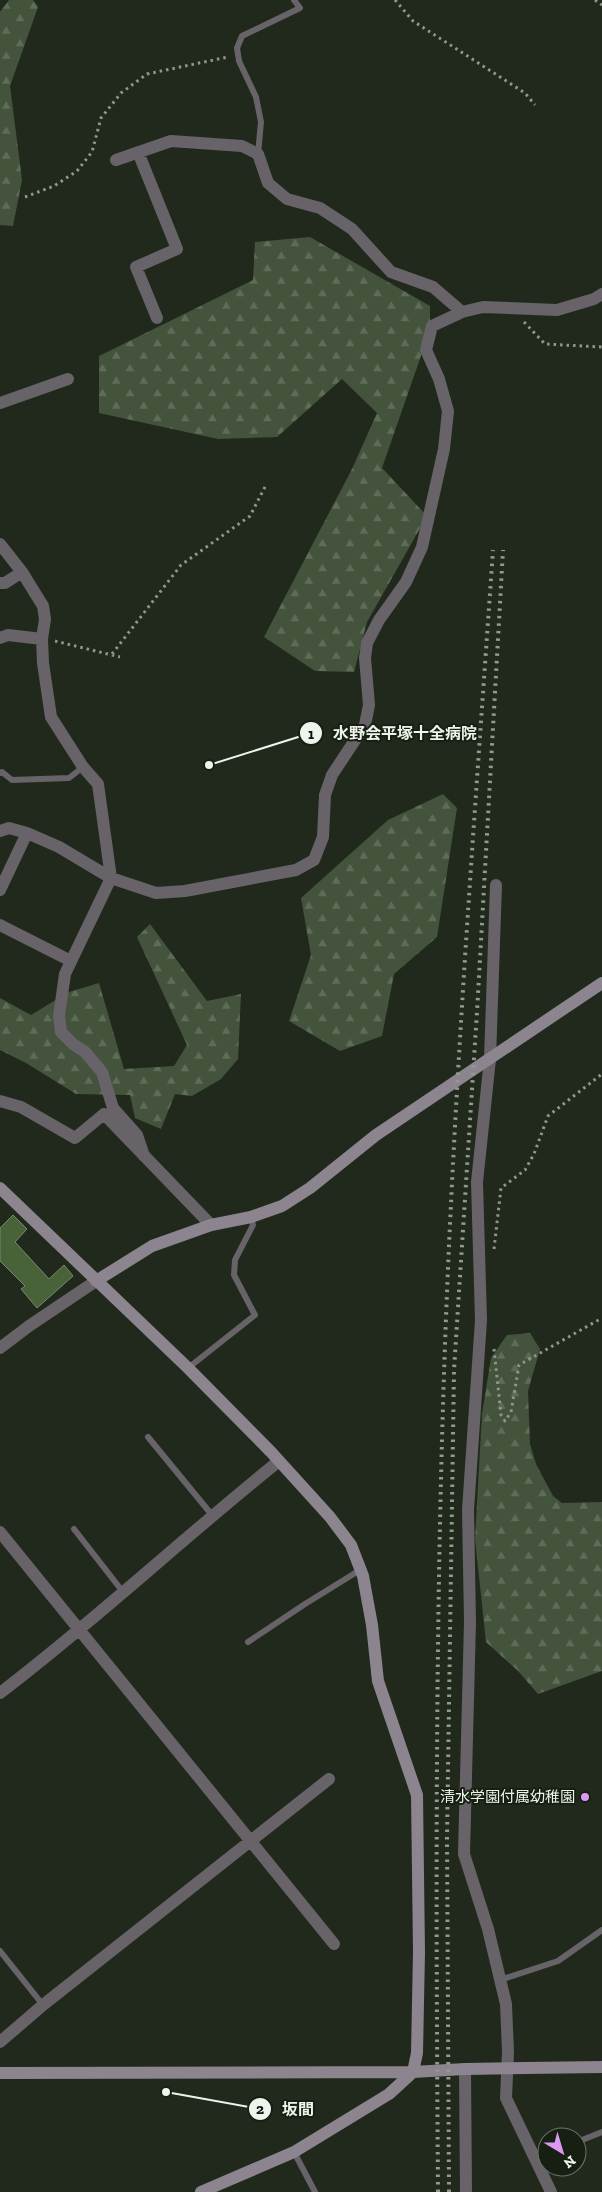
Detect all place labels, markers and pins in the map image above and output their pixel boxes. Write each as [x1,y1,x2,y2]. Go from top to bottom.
callout: 水野会平塚十全病院 [298,718,487,749]
place label: 清水学園付属幼稚園 [440,1788,575,1806]
marker: 清水学園付属幼稚園 [579,1791,591,1803]
callout: 坂間 [247,2093,324,2124]

